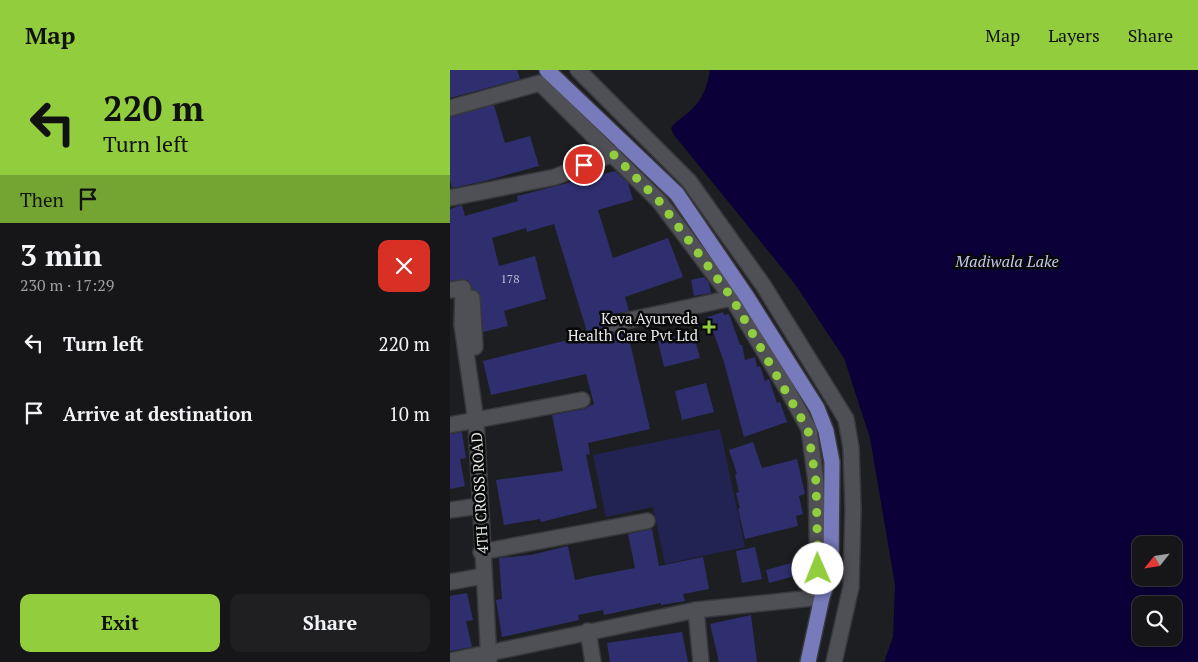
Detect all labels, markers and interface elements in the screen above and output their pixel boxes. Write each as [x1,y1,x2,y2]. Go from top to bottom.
text: Map [25,19,75,51]
text: Map [985,23,1020,47]
text: Layers [1048,23,1100,47]
text: Share [1128,23,1173,47]
text: 220 m [103,85,204,131]
icon: left [20,90,85,155]
text: Turn left [103,129,189,158]
pin [563,144,605,186]
icon: arrive [570,151,598,179]
icon: arrive [74,185,102,213]
text: Then [20,187,64,212]
text: 3 min [20,235,102,275]
button: close [378,240,430,292]
water label: Madiwala Lake [954,250,1059,272]
house number: 178 [500,271,520,286]
text: 230 m · 17:29 [20,274,114,296]
place label: Keva Ayurveda Health Care Pvt Ltd [568,308,698,345]
marker: Keva Ayurveda Health Care Pvt Ltd [702,320,716,334]
icon: left [20,329,48,357]
text: Turn left [63,331,144,356]
text: 220 m [379,331,430,356]
icon: arrive [20,399,48,427]
text: Arrive at destination [63,401,252,426]
text: 10 m [389,401,430,426]
street label: 4TH CROSS ROAD [466,432,492,554]
north arrow [1132,536,1182,586]
map controls [1132,536,1182,646]
position arrow [791,542,843,594]
button: Exit [20,594,220,652]
button: Share [230,594,430,652]
button: search [1132,596,1182,646]

